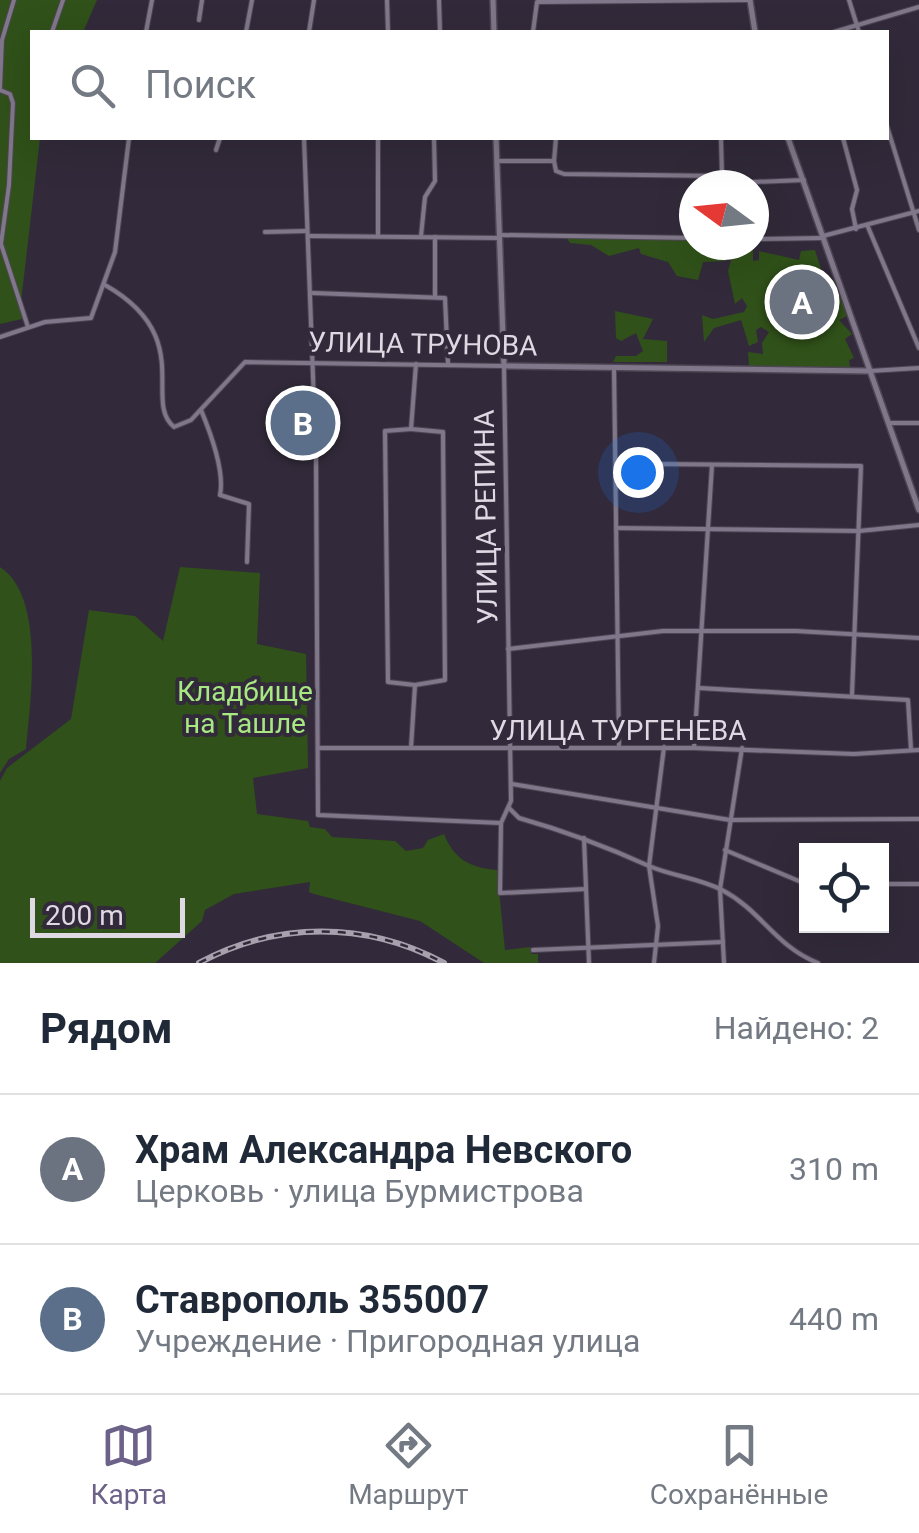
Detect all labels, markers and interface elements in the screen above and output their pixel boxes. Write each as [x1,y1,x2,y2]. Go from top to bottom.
search box [30,30,889,140]
icon: search [65,58,120,113]
text: Поиск [145,63,256,107]
north arrow [679,170,769,260]
pin: A [770,264,834,340]
street label: УЛИЦА ТРУНОВА [308,326,538,362]
pin: B [270,386,336,460]
street label: УЛИЦА РЕПИНА [468,409,504,625]
your location [613,447,664,498]
park label: Кладбище на Ташле [177,675,313,740]
street label: УЛИЦА ТУРГЕНЕВА [489,714,747,747]
map controls [799,843,889,933]
button: locate [799,843,889,933]
scale bar [30,893,185,938]
text: 200 m [45,899,124,932]
text: Рядом [40,1004,173,1053]
text: Найдено: 2 [714,1009,879,1047]
text: Храм Александра Невского [135,1128,632,1172]
text: A [62,1150,83,1188]
text: 310 m [789,1150,879,1188]
text: Церковь · улица Бурмистрова [135,1172,584,1210]
text: Ставрополь 355007 [135,1278,489,1322]
text: B [62,1300,83,1338]
text: 440 m [789,1300,879,1338]
text: Учреждение · Пригородная улица [135,1322,640,1360]
tab: Карта [91,1418,167,1511]
tab: Маршрут [348,1418,469,1511]
tab: Сохранённые [650,1418,828,1511]

